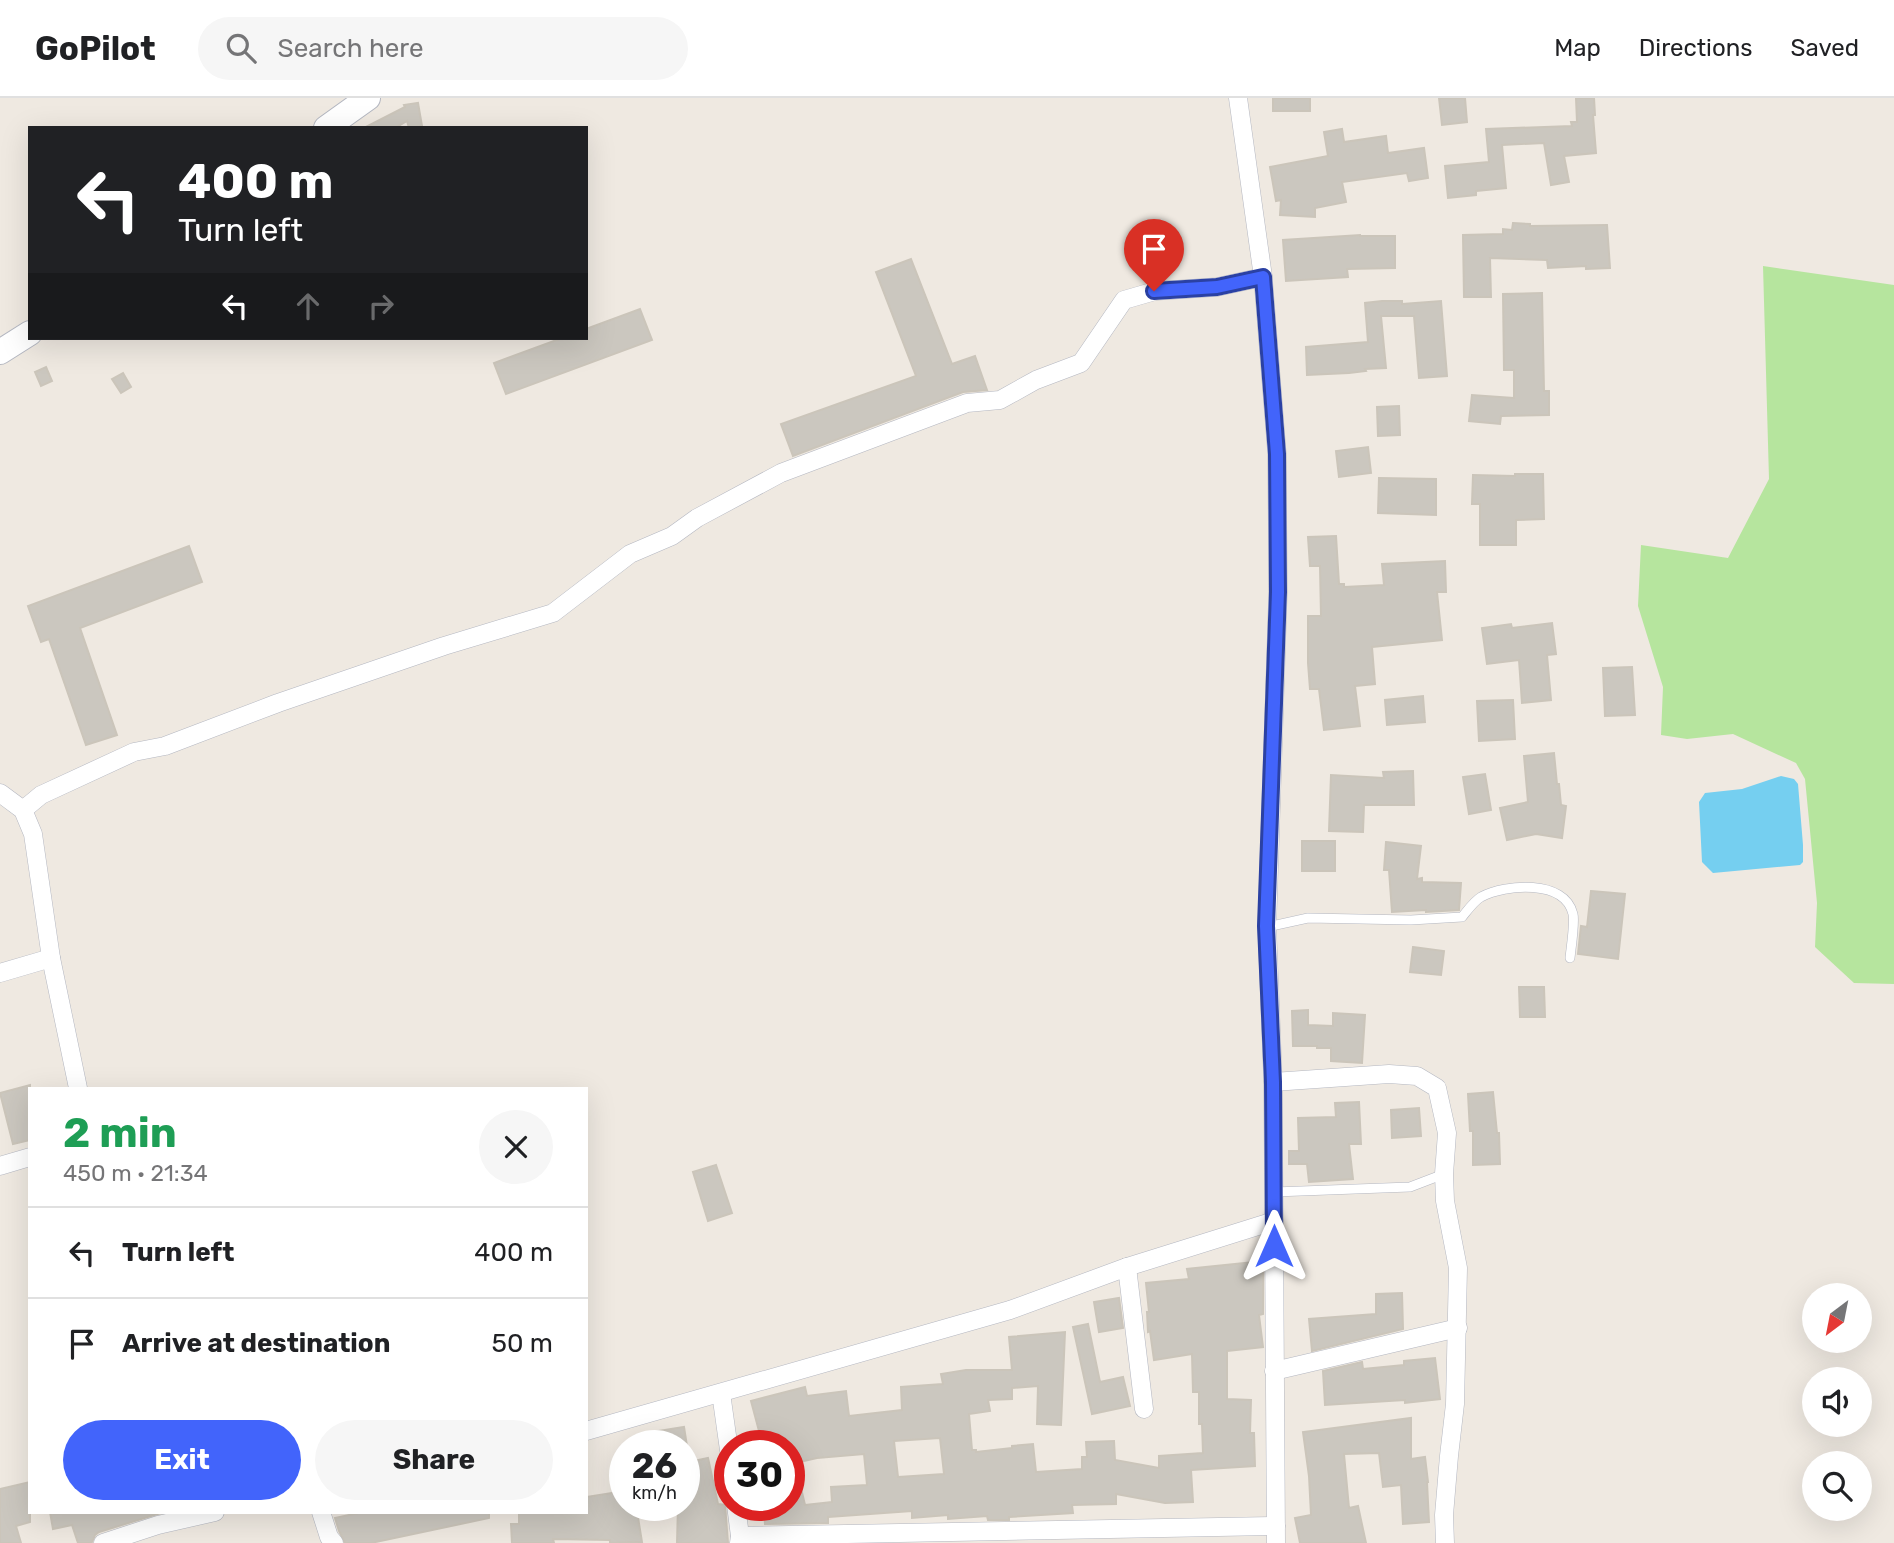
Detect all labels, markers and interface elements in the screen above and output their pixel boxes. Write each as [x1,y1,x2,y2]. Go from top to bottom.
search box [198,17,688,80]
text: GoPilot [35,29,156,68]
icon: search [222,29,260,67]
text: Search here [278,33,423,64]
text: Map [1554,34,1601,62]
text: Directions [1639,34,1752,62]
text: Saved [1790,34,1859,62]
text: 400 m [178,152,333,210]
icon: left [63,154,154,245]
text: Turn left [178,211,303,249]
pin [1124,219,1184,291]
icon: arrive [1135,230,1173,268]
icon: left [216,287,254,325]
icon: ahead [289,287,327,325]
icon: right [362,287,400,325]
text: 2 min [63,1108,177,1158]
button: close [479,1110,553,1184]
text: 450 m · 21:34 [63,1159,208,1187]
position arrow [1237,1209,1311,1283]
icon: left [63,1234,101,1272]
text: Turn left [122,1237,234,1268]
text: 400 m [474,1237,553,1268]
north arrow [1802,1283,1872,1353]
map controls [1802,1283,1872,1521]
icon: arrive [63,1325,101,1363]
text: Arrive at destination [122,1328,390,1359]
text: 50 m [492,1328,553,1359]
button: sound [1802,1367,1872,1437]
button: Exit [63,1420,301,1500]
button: Share [315,1420,553,1500]
speed limit sign: 30 [714,1430,805,1521]
text: 26 [632,1445,677,1487]
button: search [1802,1451,1872,1521]
text: km/h [632,1482,677,1504]

